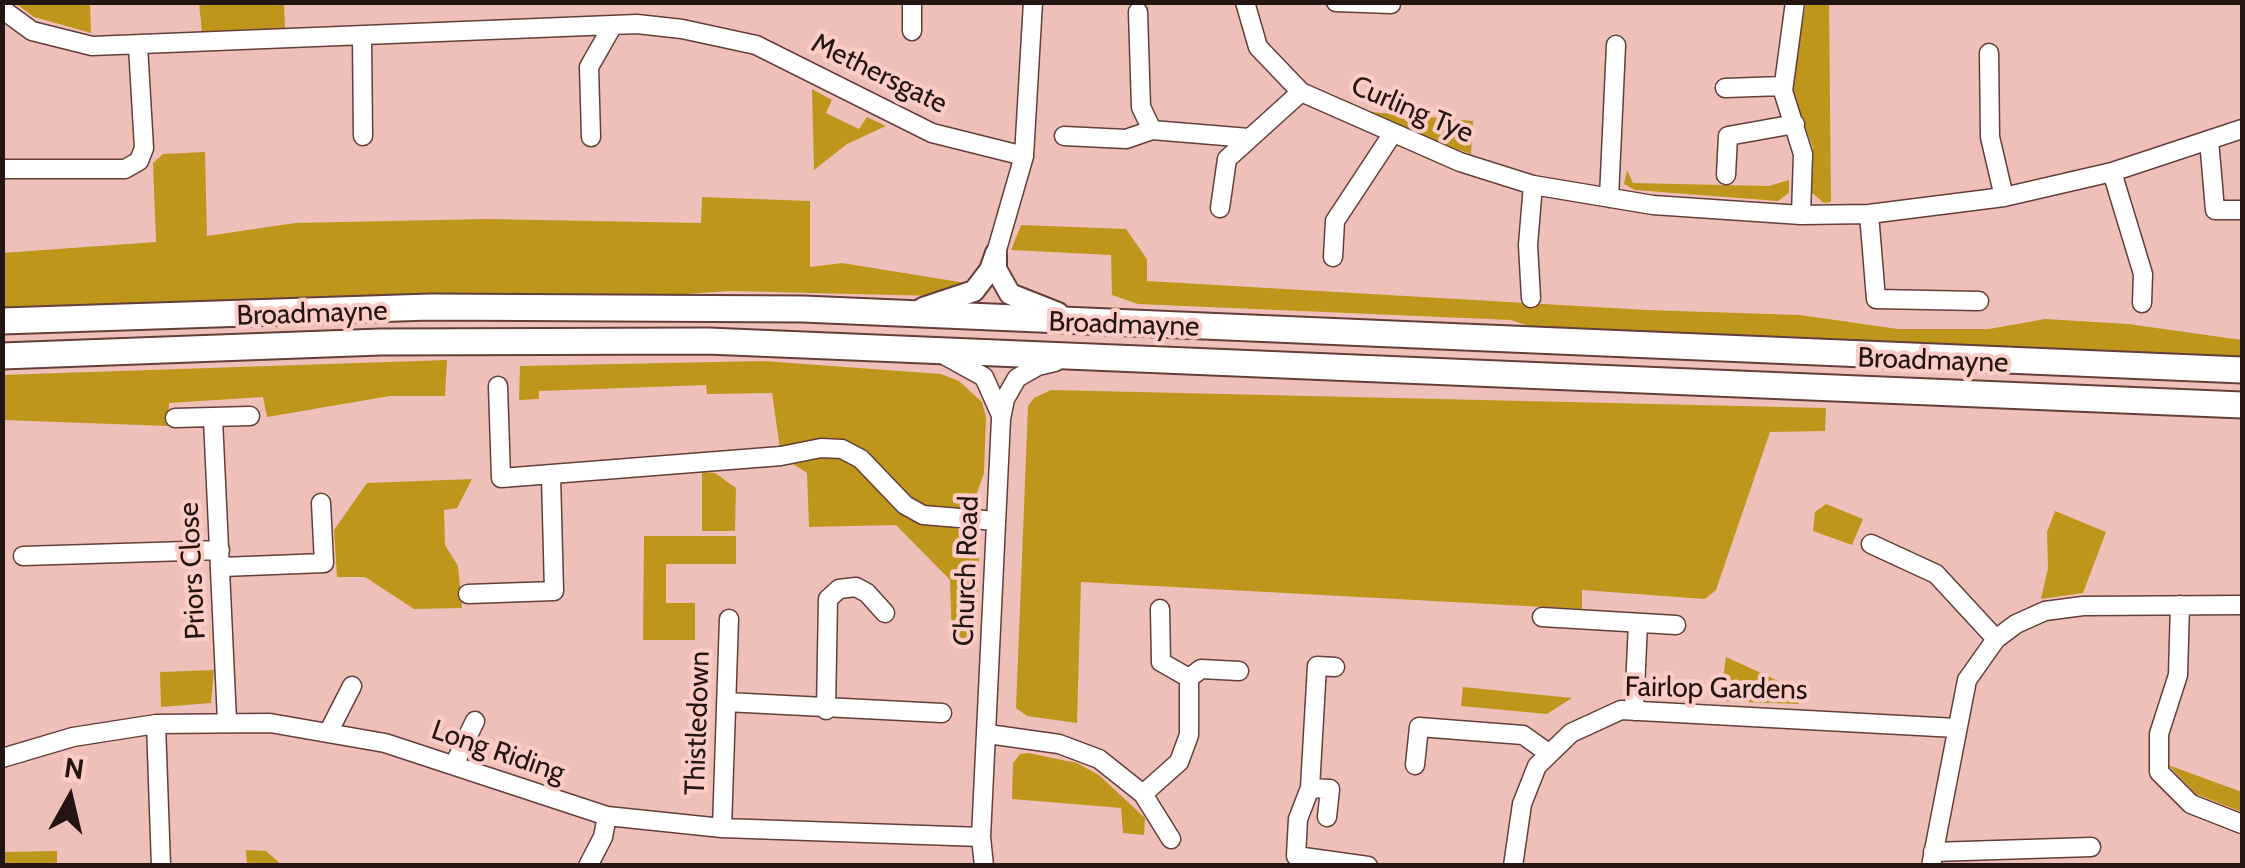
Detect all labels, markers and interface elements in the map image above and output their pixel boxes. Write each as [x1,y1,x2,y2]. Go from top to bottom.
street label: Methersgate [806,27,952,121]
street label: Curling Tye [1346,69,1478,151]
street label: Broadmayne [236,295,388,333]
street label: Broadmayne [1048,306,1200,344]
street label: Broadmayne [1857,342,2009,380]
street label: Church Road [948,495,986,647]
street label: Priors Close [173,501,213,641]
street label: Thistledown [679,650,717,796]
street label: Fairlop Gardens [1624,671,1808,707]
street label: Long Riding [427,714,569,790]
north arrow [20,748,120,848]
text: N [62,750,86,787]

